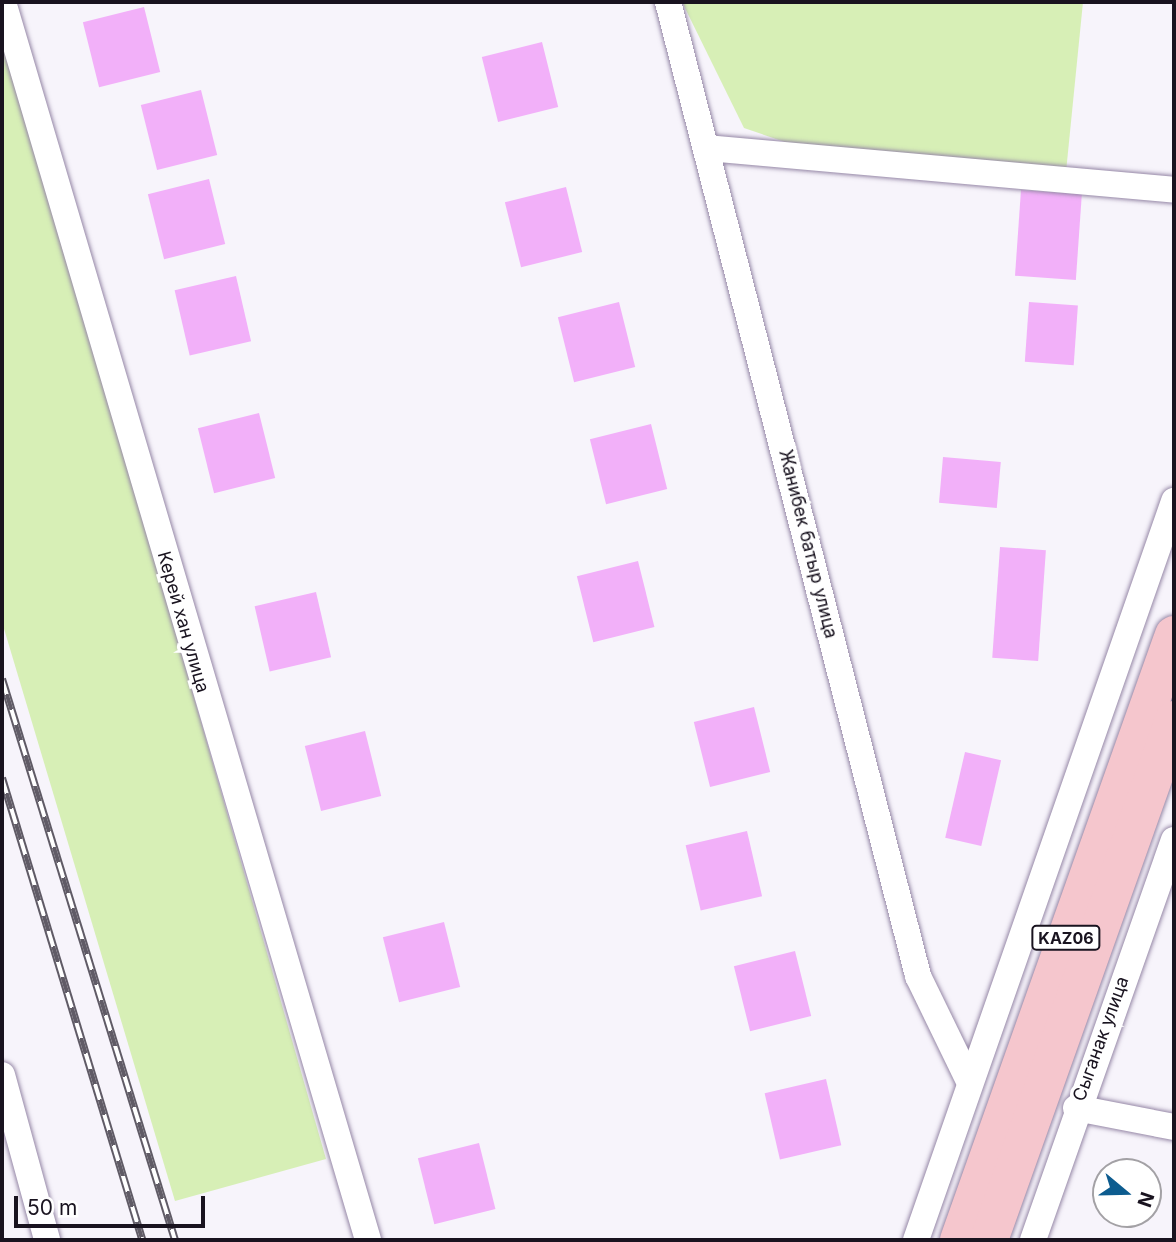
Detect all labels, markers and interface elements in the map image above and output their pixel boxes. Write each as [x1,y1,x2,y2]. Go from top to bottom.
street label: Жанибек батыр улица [774,447,842,641]
street label: Керей хан улица [153,549,213,695]
road number: KАZ06 [1031,926,1101,950]
street label: Сыганак улица [1068,974,1134,1104]
north arrow [1092,1158,1162,1228]
scale bar [18,1182,208,1226]
text: N [1132,1189,1159,1210]
text: 50 m [27,1195,77,1220]

